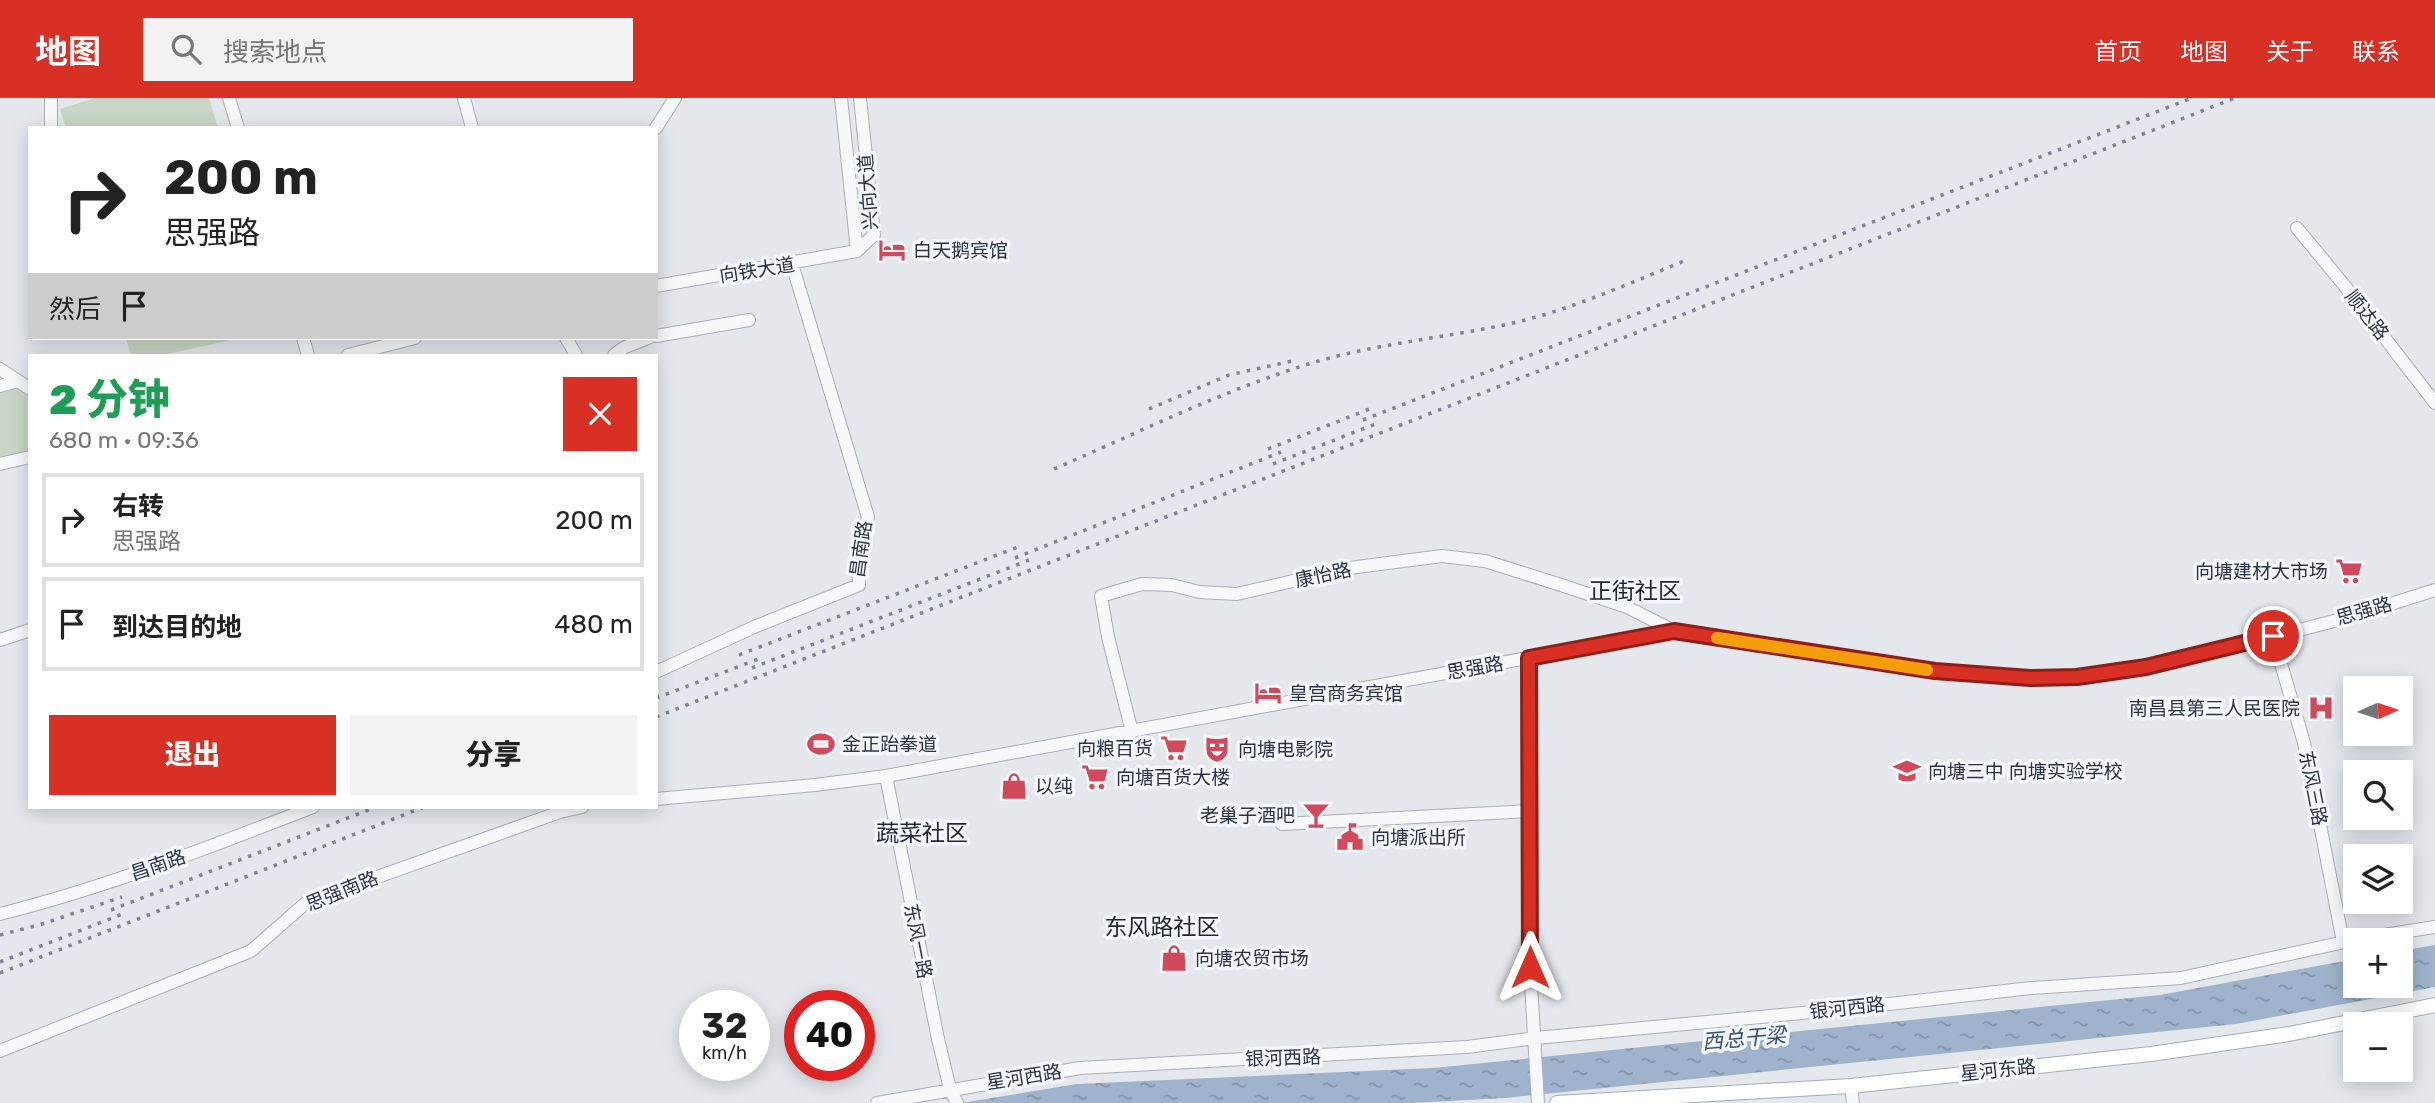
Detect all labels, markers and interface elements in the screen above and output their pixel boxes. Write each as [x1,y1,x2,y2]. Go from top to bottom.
search box [143,18,633,81]
icon: search [167,30,205,68]
text: 地图 [35,32,101,71]
text: 搜索地点 [223,37,327,68]
text: 首页 [2094,38,2142,66]
text: 地图 [2180,38,2228,66]
text: 关于 [2266,38,2314,66]
text: 联系 [2352,38,2400,66]
text: 200 m [164,148,318,206]
street label: 兴向大道 [854,153,882,231]
icon: right [49,154,140,245]
text: 思强路 [164,214,260,252]
hotel icon: 白天鹅宾馆 [877,235,907,265]
place label: 白天鹅宾馆 [913,239,1008,262]
street label: 向铁大道 [718,253,796,287]
street label: 顺达路 [2340,285,2394,345]
icon: arrive [115,287,153,325]
text: 然后 [49,294,101,325]
text: 2 分钟 [49,375,170,425]
button: close [563,377,637,451]
text: 680 m · 09:36 [49,426,199,454]
text: 右转 [112,491,164,522]
icon: right [53,501,91,539]
text: 200 m [555,505,633,536]
street label: 昌南路 [846,519,876,579]
text: 思强路 [112,527,181,555]
supermarket icon: 向塘建材大市场 [2334,556,2364,586]
street label: 康怡路 [1293,558,1353,592]
place label: 向塘建材大市场 [2195,560,2328,583]
district label: 正街社区 [1589,577,1681,605]
street label: 思强路 [2333,592,2395,630]
icon: arrive [53,605,91,643]
pin [2243,606,2303,666]
text: 480 m [554,609,633,640]
text: 到达目的地 [112,612,242,643]
icon: arrive [2254,617,2292,655]
street label: 思强路 [1445,652,1505,684]
north arrow [2343,676,2413,746]
map controls [2343,676,2413,1082]
hotel icon: 皇宫商务宾馆 [1253,678,1283,708]
place label: 皇宫商务宾馆 [1289,682,1403,705]
hospital icon: 南昌县第三人民医院 [2306,693,2336,723]
place label: 南昌县第三人民医院 [2129,697,2300,720]
button: 退出 [49,715,336,795]
button: 分享 [350,715,637,795]
sports icon: 金正跆拳道 [806,729,836,759]
place label: 金正跆拳道 [842,733,937,756]
supermarket icon: 向粮百货 [1159,733,1189,763]
theatre icon: 向塘电影院 [1202,734,1232,764]
place label: 向粮百货 [1077,737,1153,760]
place label: 向塘电影院 [1238,738,1333,761]
street label: 东风三路 [2294,748,2332,828]
school or university icon: 向塘三中 向塘实验学校 [1892,756,1922,786]
place label: 向塘三中 向塘实验学校 [1928,760,2123,783]
button: search [2343,760,2413,830]
supermarket icon: 向塘百货大楼 [1080,762,1110,792]
place label: 向塘百货大楼 [1116,766,1230,789]
shop icon: 以纯 [999,771,1029,801]
place label: 以纯 [1035,775,1073,798]
bar icon: 老巢子酒吧 [1301,800,1331,830]
place label: 老巢子酒吧 [1200,804,1295,827]
district label: 蔬菜社区 [876,819,968,847]
public building icon: 向塘派出所 [1335,822,1365,852]
place label: 向塘派出所 [1371,826,1466,849]
button: layers [2343,844,2413,914]
street label: 昌南路 [127,845,189,885]
street label: 思强南路 [302,866,382,916]
street label: 东风一路 [899,901,937,981]
district label: 东风路社区 [1105,913,1220,941]
button: + [2343,928,2413,998]
position arrow [1493,930,1567,1004]
shop icon: 向塘农贸市场 [1159,943,1189,973]
place label: 向塘农贸市场 [1195,947,1309,970]
speed limit sign: 40 [784,990,875,1081]
street label: 银河西路 [1808,993,1886,1023]
text: 32 [702,1005,747,1047]
button: − [2343,1012,2413,1082]
water label: 西总干梁 [1701,1022,1789,1054]
text: km/h [702,1042,747,1064]
street label: 银河西路 [1245,1045,1321,1071]
street label: 星河东路 [1959,1055,2037,1085]
street label: 星河西路 [985,1060,1063,1094]

